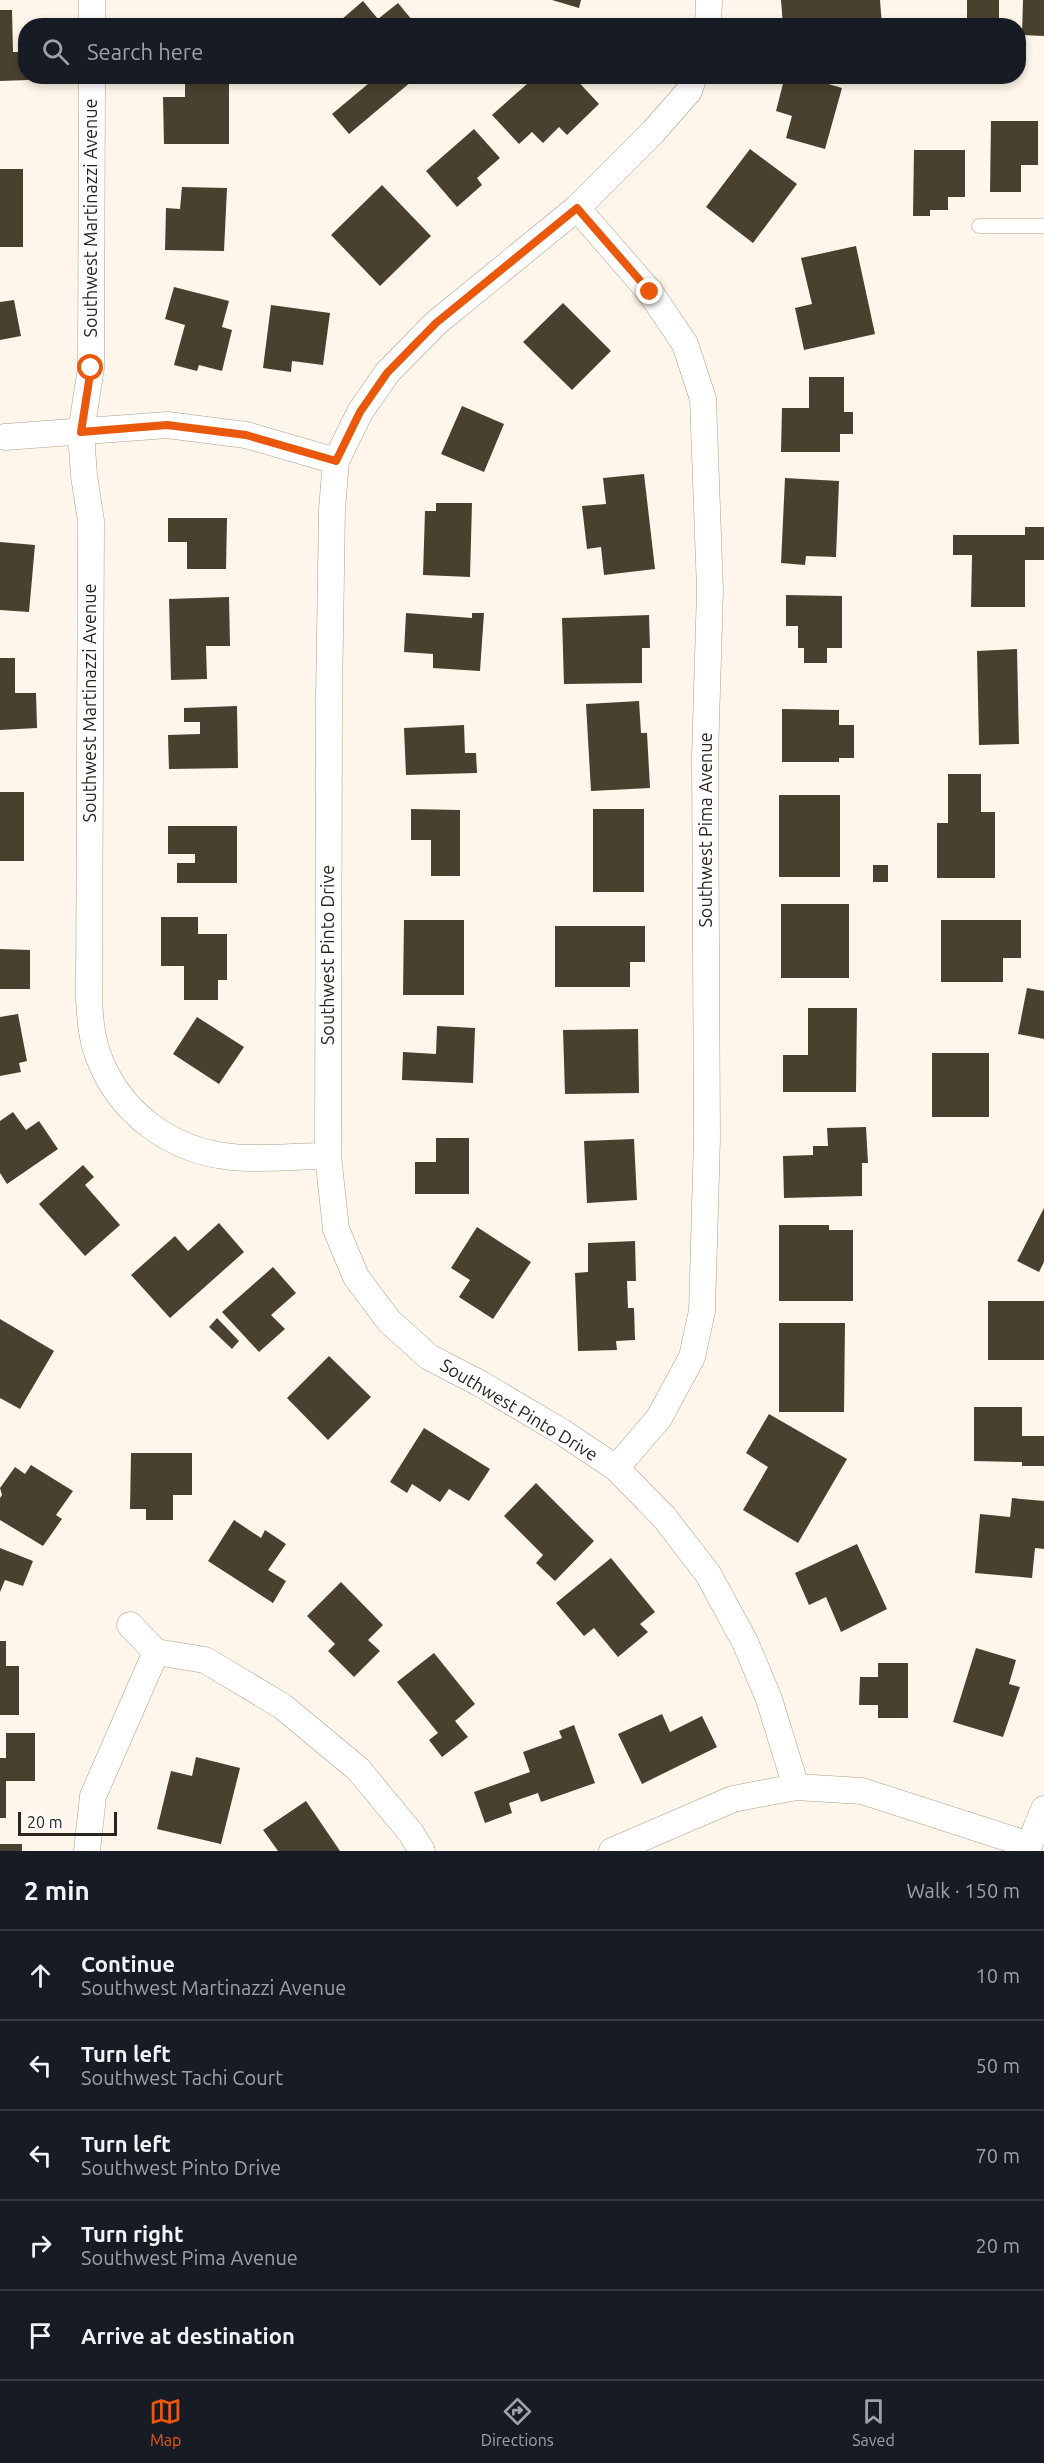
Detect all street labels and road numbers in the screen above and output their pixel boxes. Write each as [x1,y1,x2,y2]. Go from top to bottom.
street label: Southwest Martinazzi Avenue [80,99,100,337]
street label: Southwest Martinazzi Avenue [79,584,99,822]
street label: Southwest Pima Avenue [695,732,715,928]
street label: Southwest Pinto Drive [317,865,337,1045]
street label: Southwest Pinto Drive [437,1354,602,1464]

